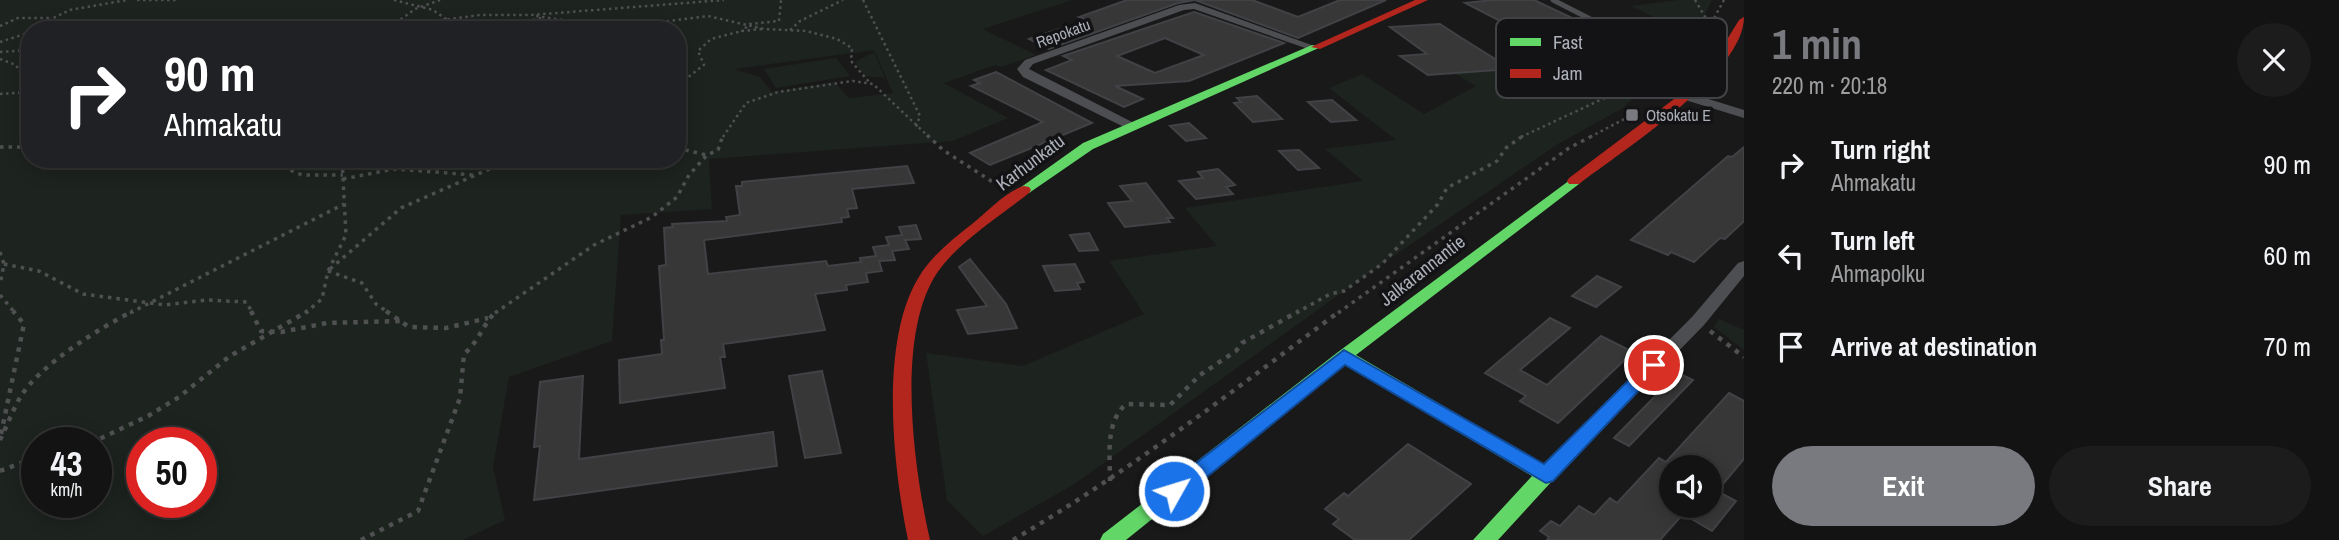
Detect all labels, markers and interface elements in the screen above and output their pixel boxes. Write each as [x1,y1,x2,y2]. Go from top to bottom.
street label: Repokatu [1033,13,1093,53]
text: 1 min [1772,16,1862,72]
legend [1496,18,1727,98]
button: close [2237,23,2311,97]
text: Fast [1553,29,1583,55]
text: 90 m [164,40,256,106]
icon: right [49,49,140,140]
text: Jam [1553,60,1582,86]
text: 220 m · 20:18 [1772,70,1887,101]
text: Ahmakatu [164,103,282,146]
place label: Otsokatu E [1646,104,1711,126]
marker: Otsokatu E [1624,107,1640,123]
street label: Karhunkatu [990,128,1070,196]
text: Turn right [1831,132,1930,167]
icon: right [1772,146,1810,184]
text: 90 m [2264,147,2311,182]
text: Ahmakatu [1831,167,1916,198]
text: Turn left [1831,223,1915,258]
street label: Jalkarannantie [1374,228,1470,312]
icon: left [1772,237,1810,275]
text: 60 m [2264,238,2311,273]
text: Ahmapolku [1831,258,1925,289]
icon: arrive [1772,328,1810,366]
text: Arrive at destination [1831,329,2037,364]
text: 70 m [2264,329,2311,364]
pin [1624,335,1684,395]
icon: arrive [1635,346,1673,384]
speed limit sign: 50 [126,427,217,518]
text: 43 [51,440,82,487]
button: Exit [1772,446,2035,526]
button: Share [2049,446,2311,526]
position arrow [1137,454,1211,528]
map controls [1659,455,1722,518]
button: sound [1659,455,1722,518]
text: km/h [51,477,83,502]

